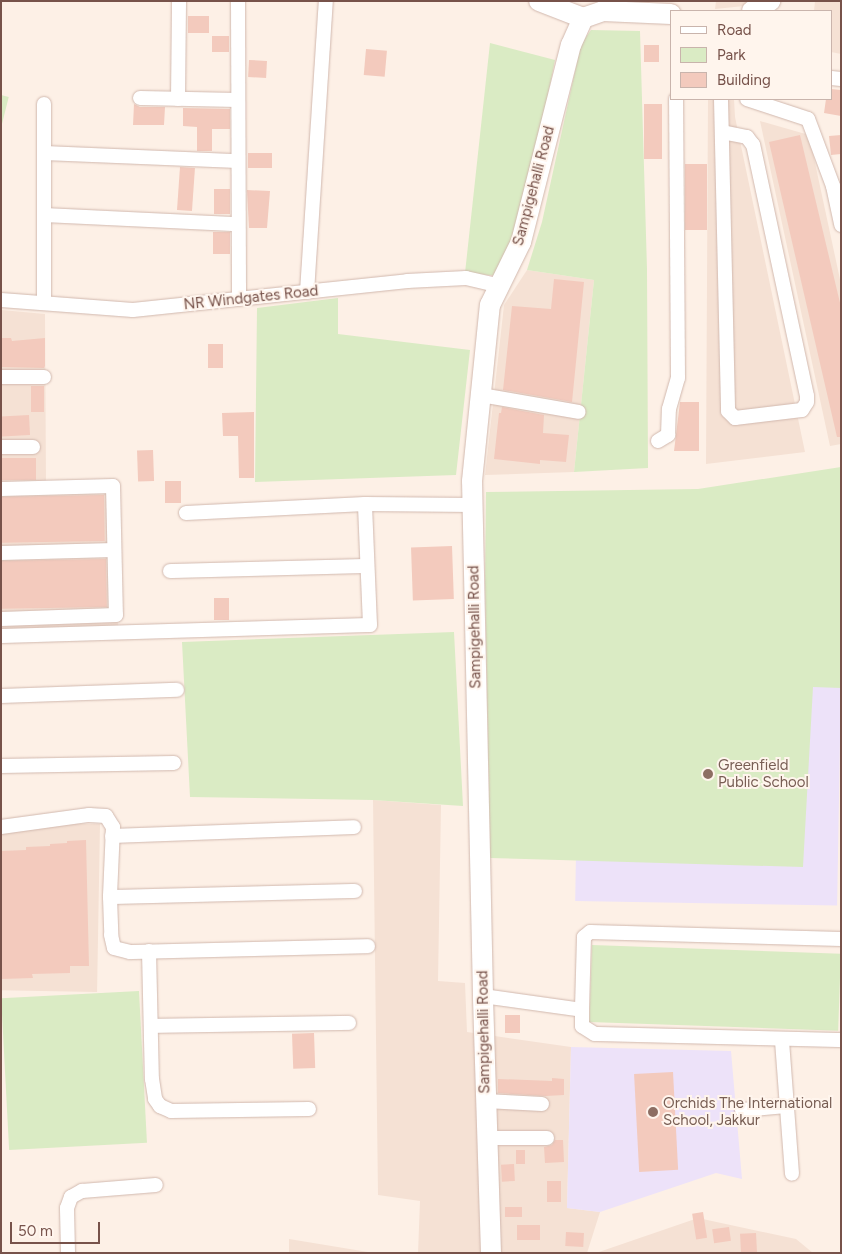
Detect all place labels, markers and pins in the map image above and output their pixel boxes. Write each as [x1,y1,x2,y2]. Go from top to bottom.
place label: Greenfield Public School [718,756,809,791]
marker: Greenfield Public School [702,768,714,780]
place label: Orchids The International School, Jakkur [663,1094,832,1129]
marker: Orchids The International School, Jakkur [647,1106,659,1118]

